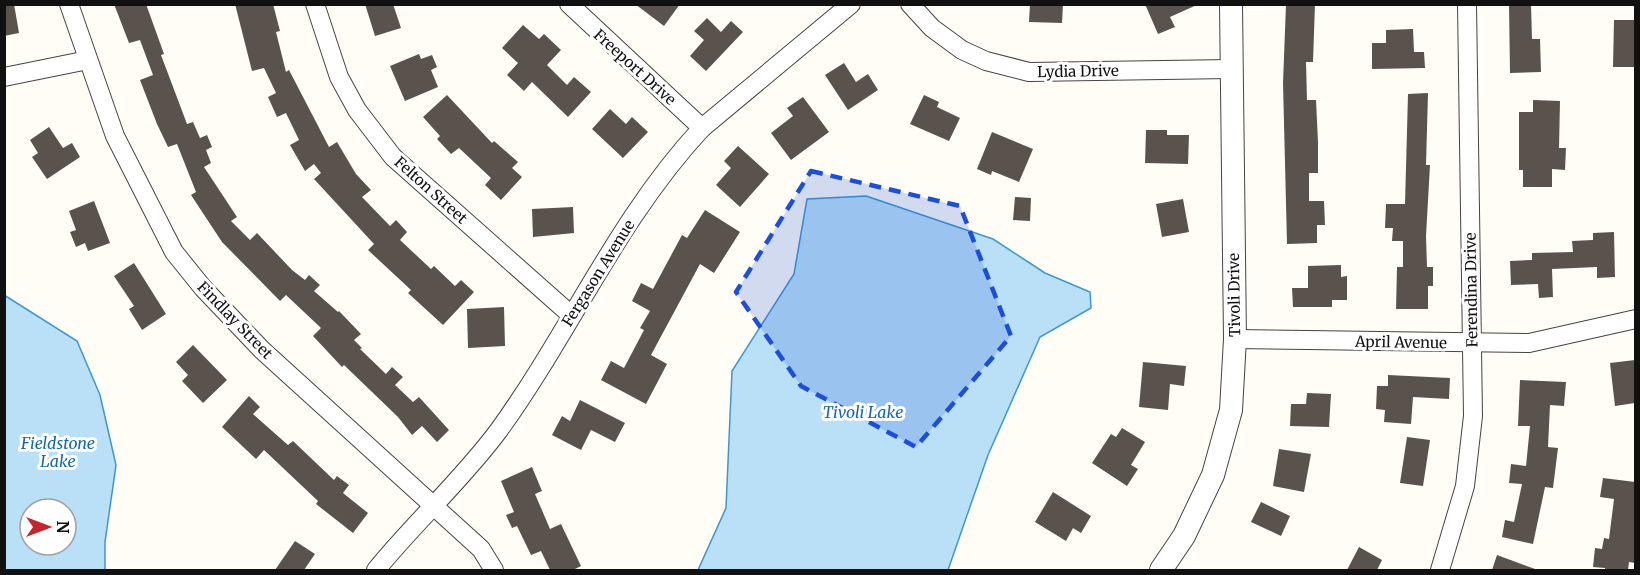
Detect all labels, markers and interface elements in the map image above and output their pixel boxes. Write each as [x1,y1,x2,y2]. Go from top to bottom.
street label: Freeport Drive [590,25,680,109]
street label: Lydia Drive [1037,61,1119,81]
street label: Felton Street [391,152,471,228]
street label: Fergason Avenue [558,216,639,330]
street label: Ferendina Drive [1460,232,1482,348]
street label: Tivoli Drive [1224,253,1244,337]
street label: Findlay Street [193,277,277,363]
street label: April Avenue [1354,332,1447,352]
water label: Tivoli Lake [823,402,903,422]
water label: Fieldstone Lake [20,433,95,471]
north arrow [18,497,78,557]
text: N [53,521,73,534]

